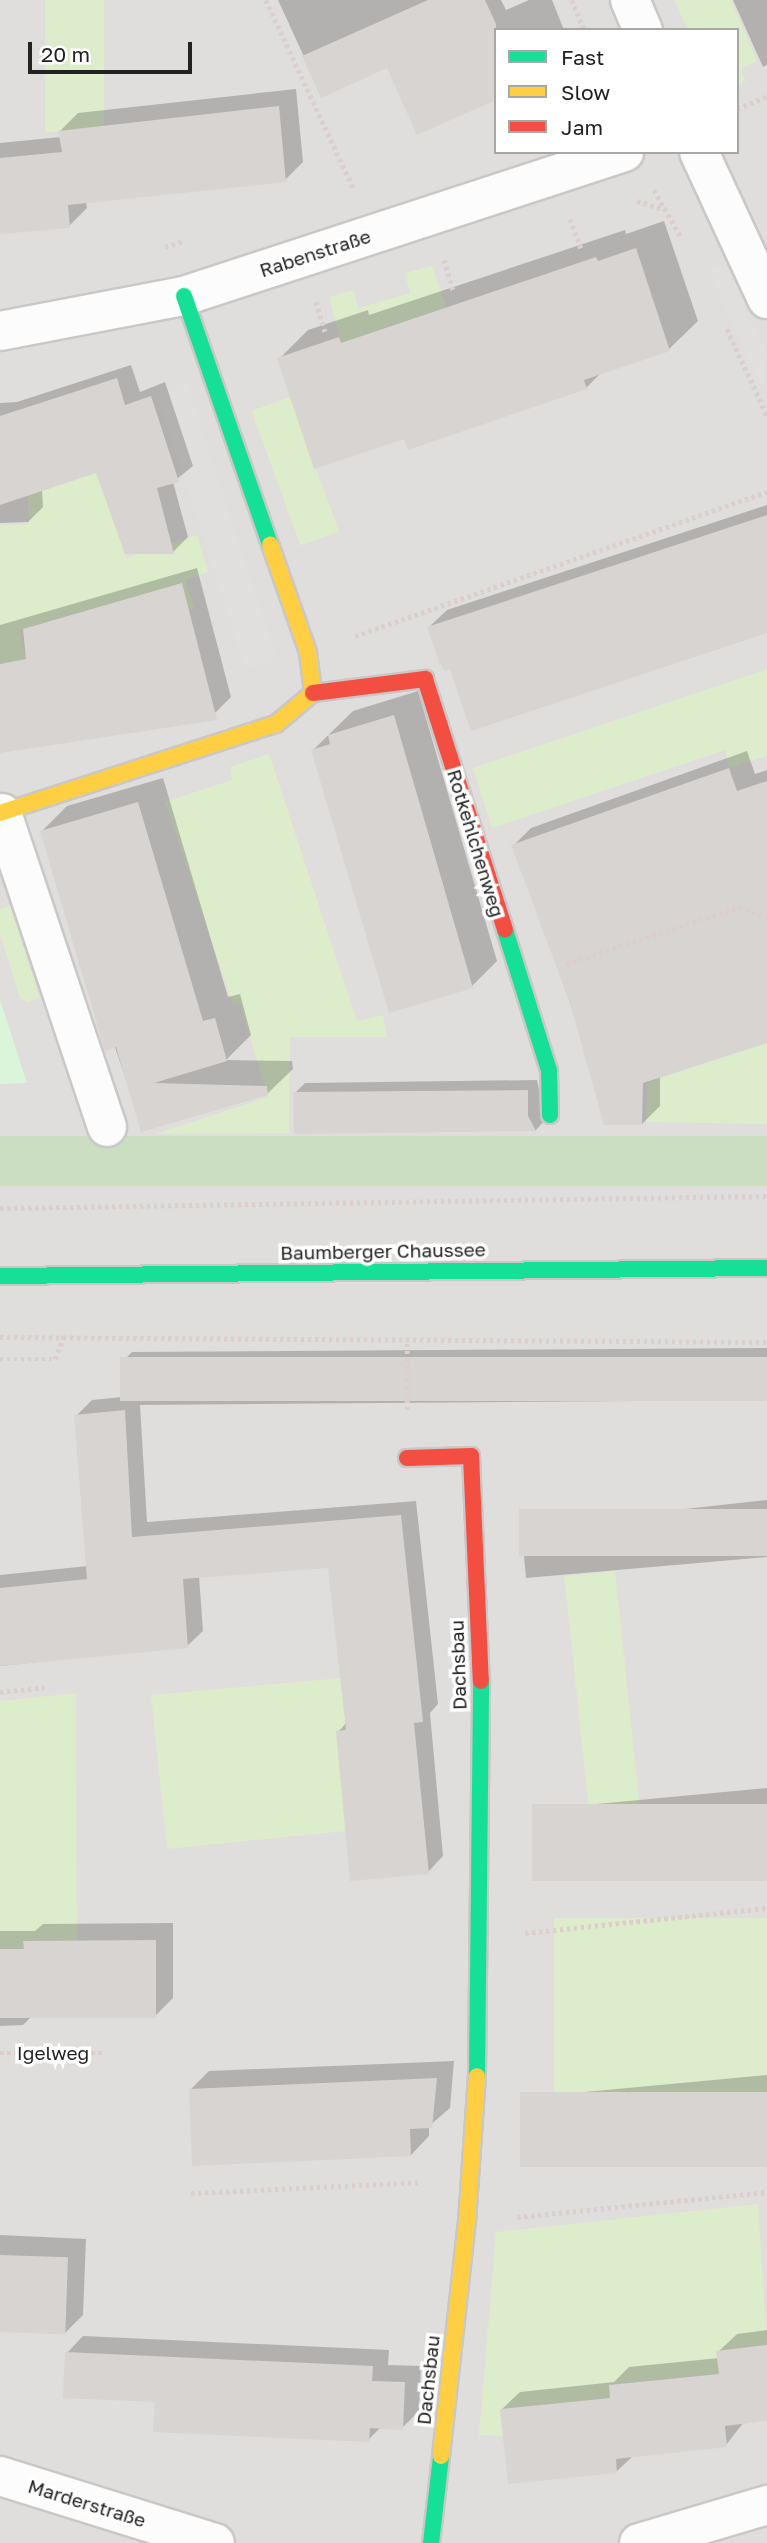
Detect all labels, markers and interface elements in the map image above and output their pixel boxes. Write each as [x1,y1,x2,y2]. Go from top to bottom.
scale bar [32,28,196,72]
legend [494,28,739,154]
text: 20 m [41,41,90,67]
text: Fast [561,44,604,70]
text: Slow [561,79,610,105]
text: Jam [561,114,603,140]
street label: Rabenstraße [257,224,373,282]
street label: Rotkehlchenweg [443,766,509,920]
street label: Baumberger Chaussee [280,1238,486,1264]
street label: Dachsbau [445,1620,471,1710]
street label: Igelweg [17,2042,89,2064]
street label: Dachsbau [412,2334,444,2426]
street label: Marderstraße [25,2474,149,2532]

